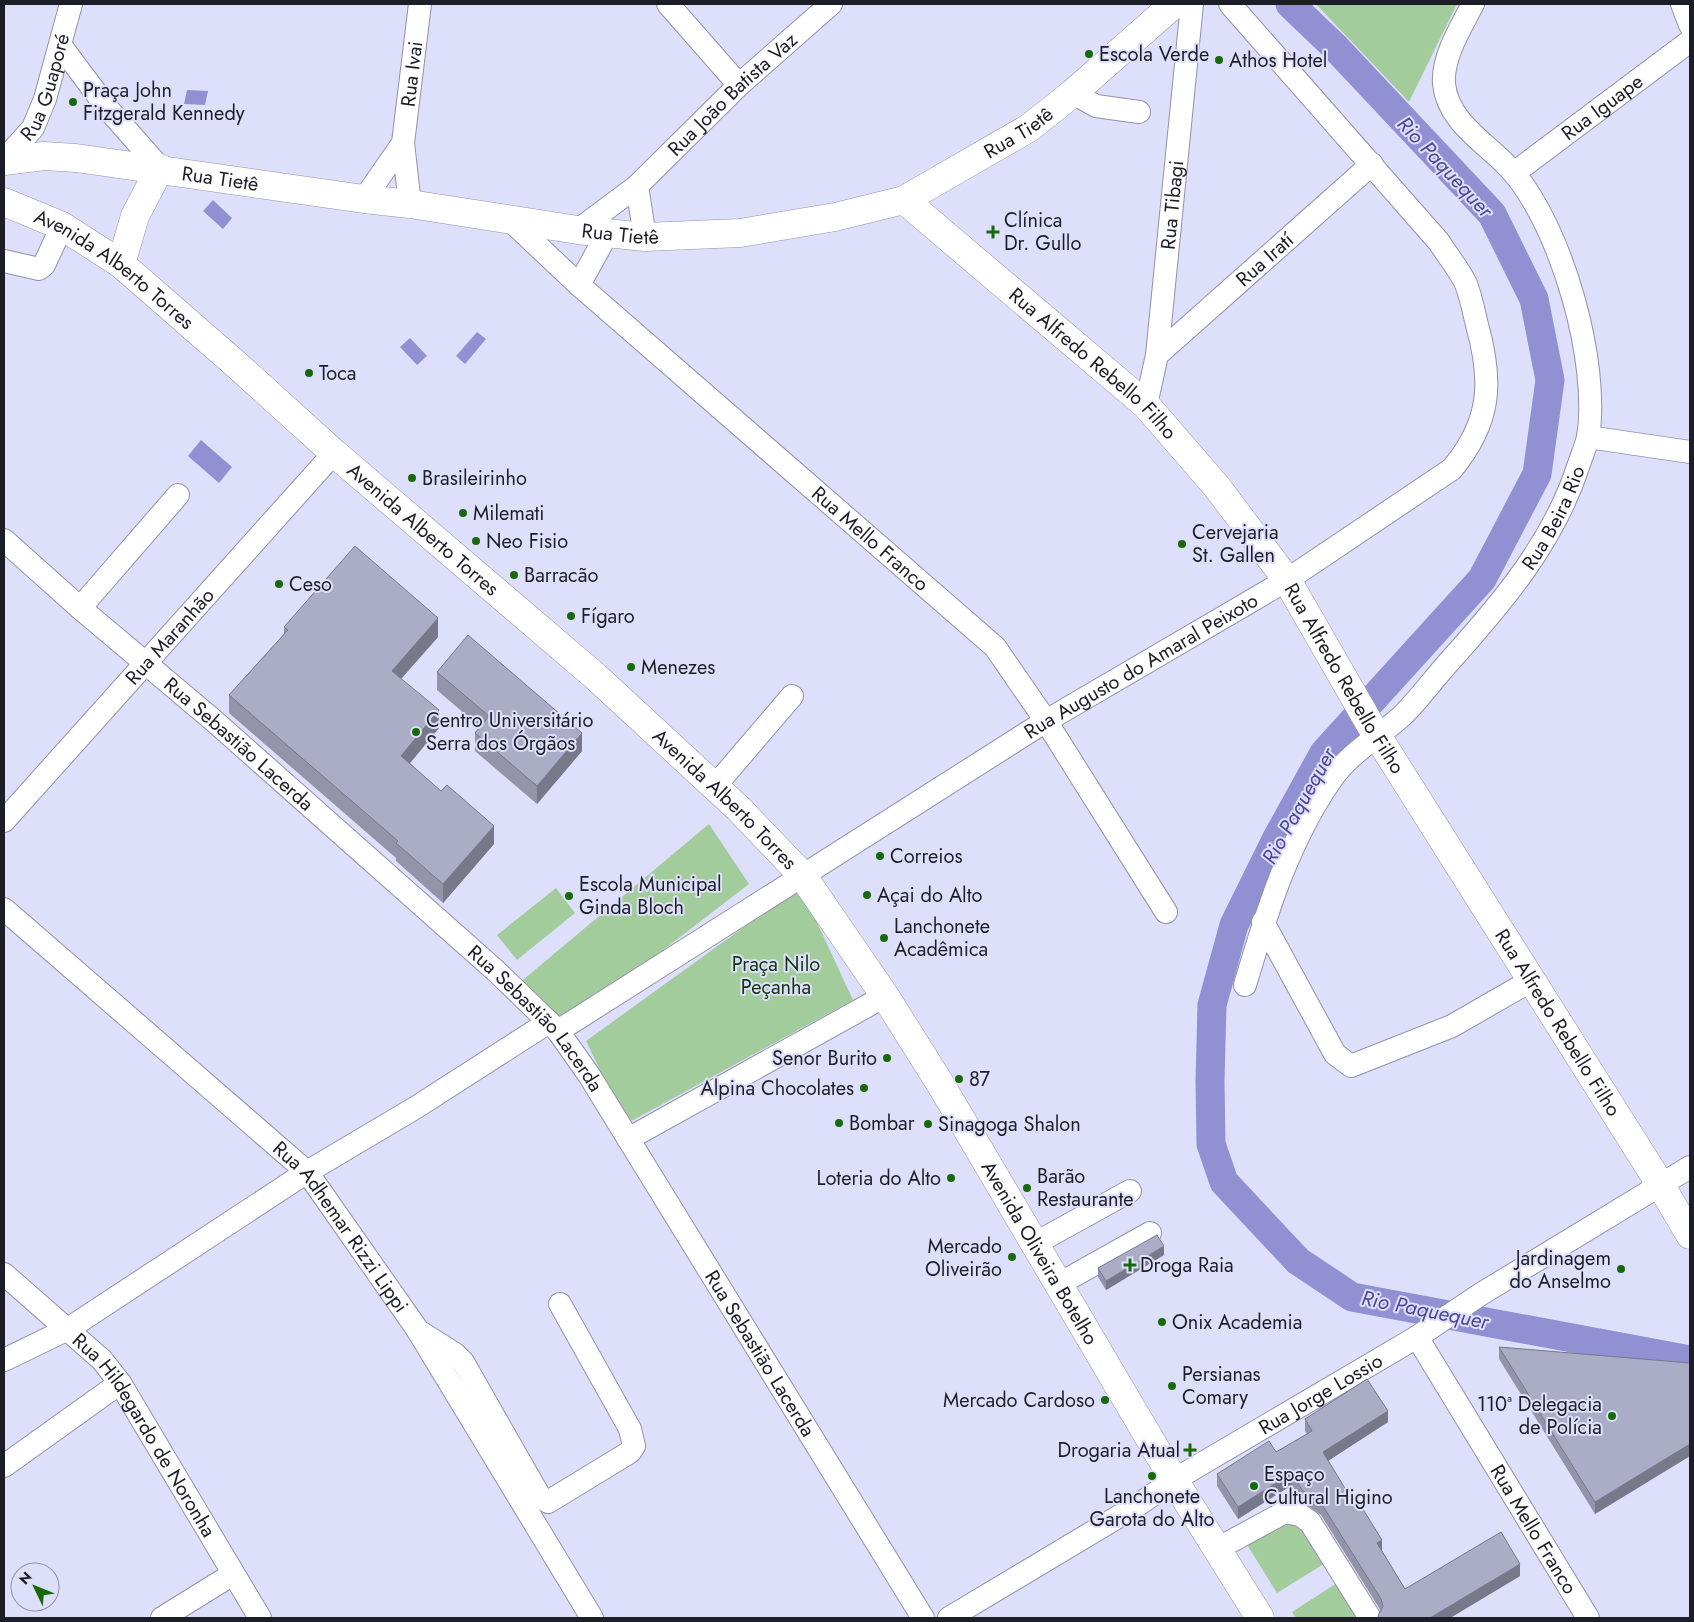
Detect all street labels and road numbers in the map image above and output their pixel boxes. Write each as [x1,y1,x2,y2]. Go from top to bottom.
street label: Rua João Batista Vaz [661,26,804,163]
street label: Rua Guaporé [13,30,77,148]
street label: Rua Ivai [393,39,430,108]
street label: Rua Iguape [1555,67,1649,147]
street label: Rua Tietê [978,100,1059,166]
street label: Rua Tietê [180,159,260,198]
street label: Rua Tibagi [1153,159,1191,251]
street label: Avenida Alberto Torres [30,202,201,336]
street label: Rua Tietê [580,216,659,252]
street label: Rua Iratí [1229,225,1301,293]
street label: Rua Alfredo Rebello Filho [1003,280,1184,446]
street label: Avenida Alberto Torres [341,456,506,603]
street label: Rua Beira Rio [1514,462,1592,576]
street label: Rua Mello Franco [805,479,935,598]
street label: Rua Alfredo Rebello Filho [1277,578,1412,779]
street label: Rua Maranhão [118,581,221,691]
street label: Rua Augusto do Amaral Peixoto [1018,586,1263,746]
street label: Rua Sebastião Lacerda [158,670,320,817]
street label: Avenida Alberto Torres [646,722,804,876]
street label: Rua Alfredo Rebello Filho [1488,923,1628,1122]
street label: Rua Sebastião Lacerda [461,938,610,1097]
street label: Rua Adhemar Rizzi Lippi [266,1134,416,1318]
street label: Avenida Oliveira Botelho [974,1155,1106,1350]
street label: Rua Sebastião Lacerda [698,1264,823,1442]
street label: Rua Hildegardo de Noronha [66,1326,223,1543]
street label: Rua Jorge Lossio [1253,1346,1388,1442]
street label: Rua Mello Franco [1483,1459,1585,1600]

